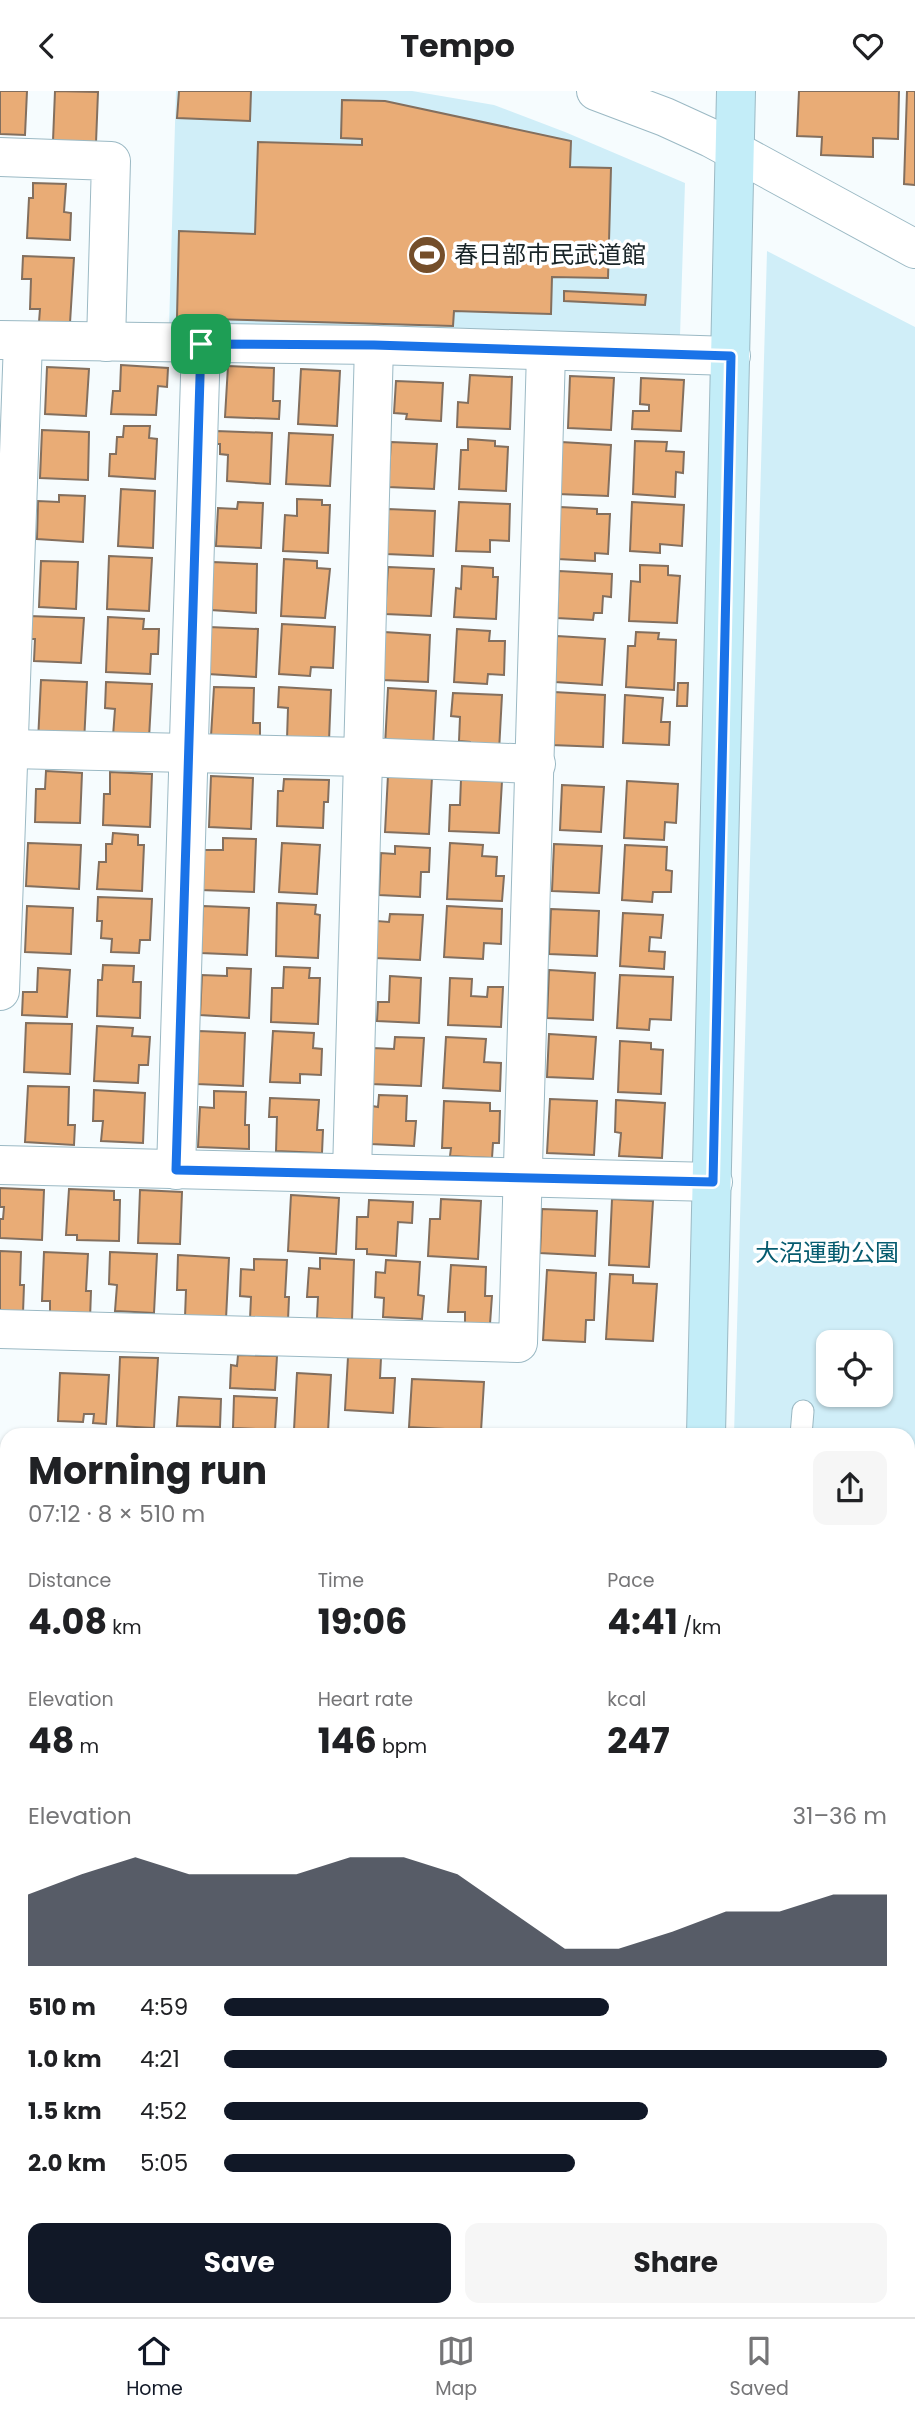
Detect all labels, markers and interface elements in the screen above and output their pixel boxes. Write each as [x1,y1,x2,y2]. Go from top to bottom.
text: Tempo [400,23,515,68]
icon: back [28,27,66,65]
icon: heart [849,27,887,65]
sports icon: 春日部市民武道館 [406,234,448,276]
place label: 春日部市民武道館 [454,238,646,271]
pin [171,314,231,374]
icon: arrive [182,325,220,363]
park label: 大沼運動公園 [755,1236,899,1269]
map controls [816,1330,893,1407]
button: locate [816,1330,893,1407]
text: Morning run [28,1444,267,1497]
button: share [813,1451,887,1525]
text: 07:12 · 8 × 510 m [28,1498,205,1530]
text: Distance [28,1567,111,1594]
text: Time [318,1567,364,1594]
text: Pace [607,1567,655,1594]
text: 4.08 [28,1597,107,1646]
text: 19:06 [318,1597,407,1646]
text: 4:41 [607,1597,678,1646]
text: km [107,1614,142,1641]
text: /km [678,1614,721,1641]
text: Elevation [28,1686,114,1713]
text: Heart rate [318,1686,413,1713]
text: kcal [607,1686,646,1713]
text: 48 [28,1716,74,1765]
text: 146 [318,1716,377,1765]
text: 247 [607,1716,670,1765]
text: m [74,1733,99,1760]
text: bpm [377,1733,427,1760]
text: Elevation [28,1800,132,1832]
text: 31–36 m [793,1800,887,1832]
text: 510 m [28,1991,96,2023]
text: 4:59 [140,1991,188,2023]
text: 1.0 km [28,2043,102,2075]
text: 4:21 [140,2043,180,2075]
text: 1.5 km [28,2095,102,2127]
text: 4:52 [140,2095,187,2127]
text: 2.0 km [28,2147,106,2179]
text: 5:05 [140,2147,188,2179]
button: Save [28,2223,451,2303]
button: Share [465,2223,887,2303]
tab: Home [126,2332,183,2403]
tab: Map [435,2332,477,2403]
tab: Saved [730,2332,789,2403]

